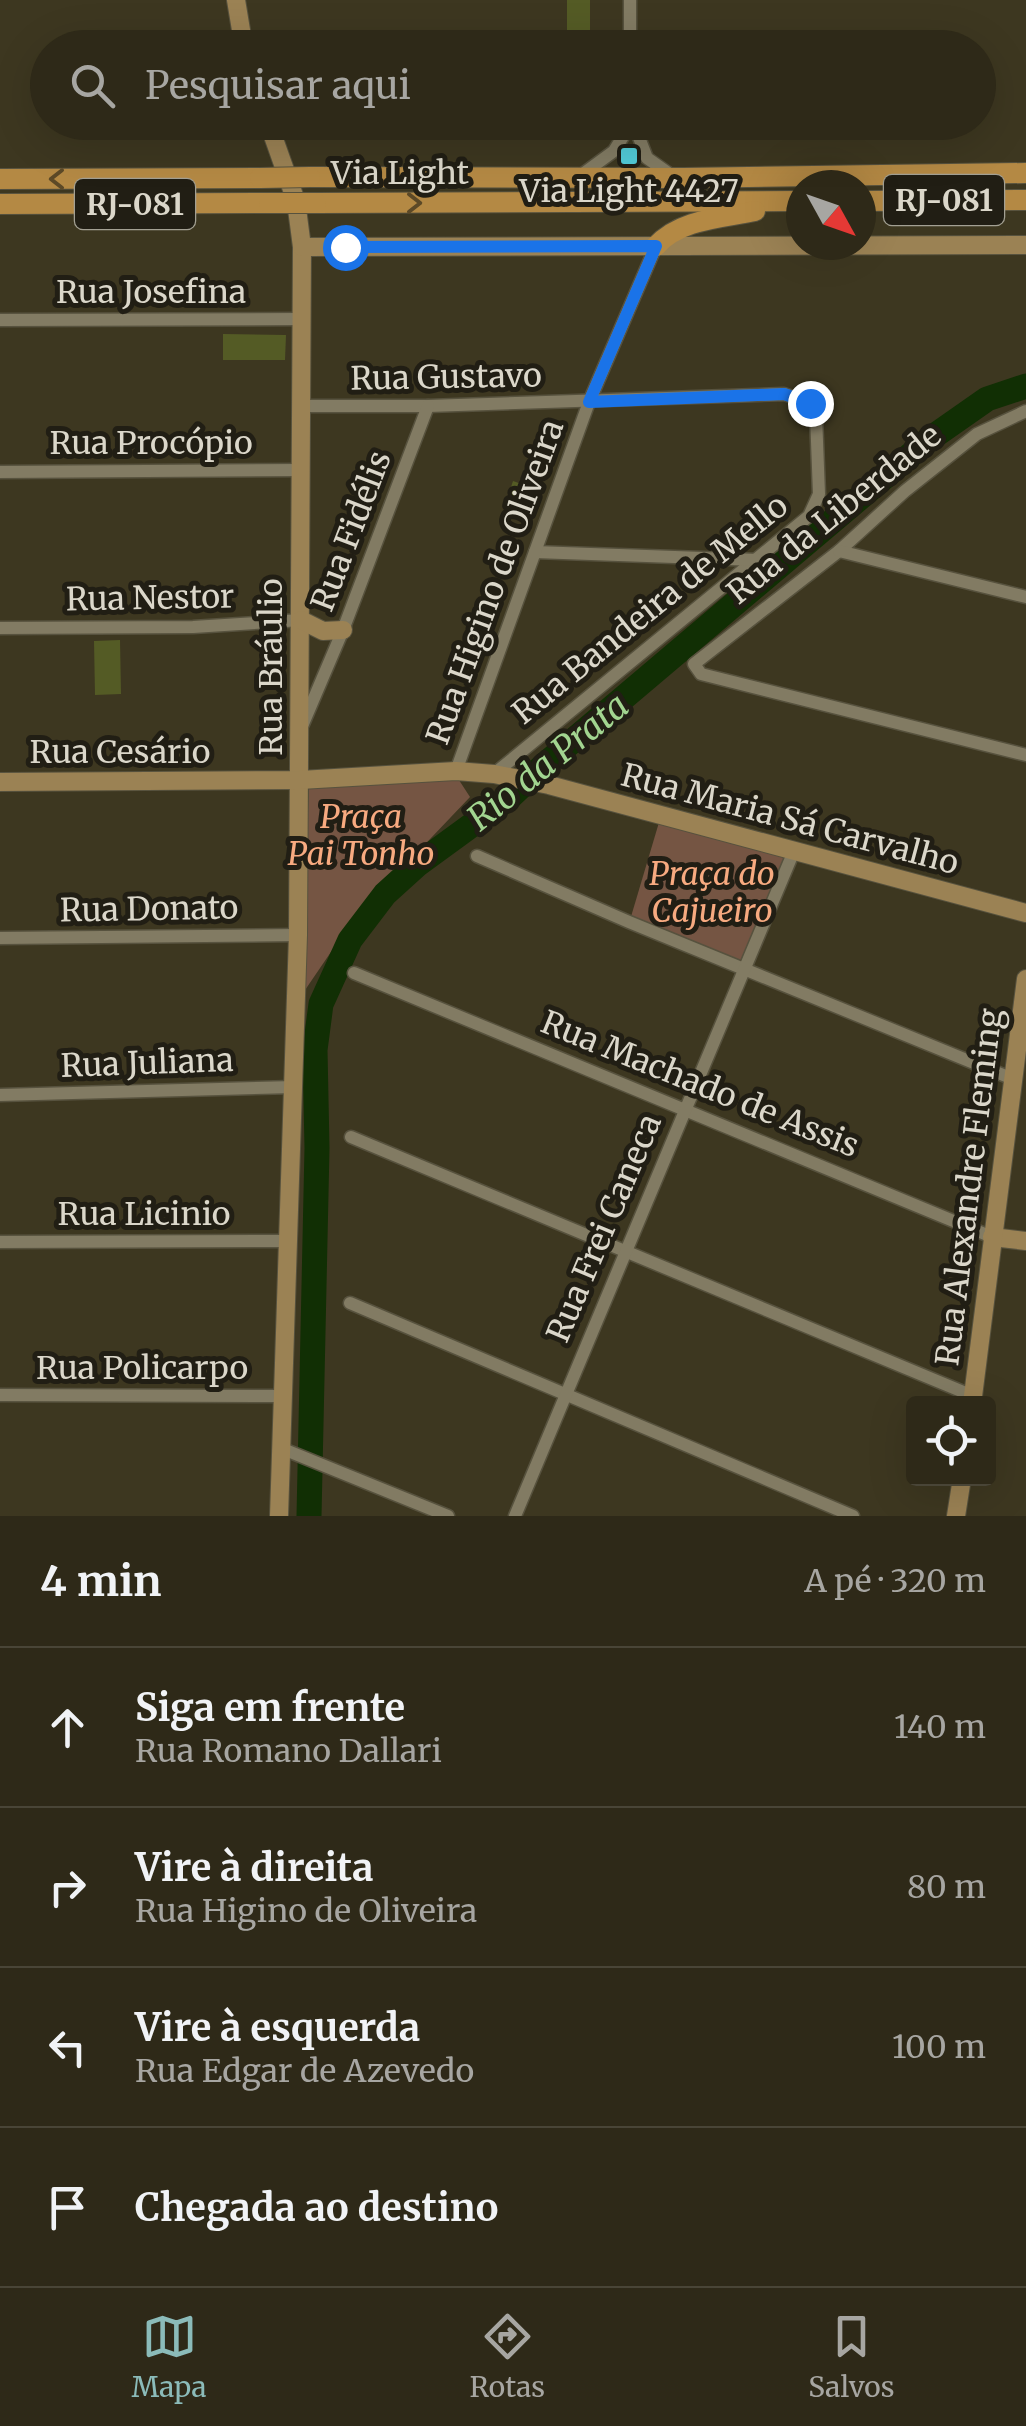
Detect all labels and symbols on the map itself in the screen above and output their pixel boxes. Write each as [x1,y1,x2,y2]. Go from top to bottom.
marker: Via Light 4427 [618,145,640,167]
street label: Via Light [330,153,469,193]
one-way arrow [49,168,64,190]
north arrow [786,170,876,260]
place label: Via Light 4427 [518,171,739,211]
road number: RJ-081 [884,175,1004,225]
road number: RJ-081 [75,179,195,229]
one-way arrow [406,192,422,214]
route start [323,225,369,271]
street label: Rua Josefina [56,272,246,312]
street label: Rua Gustavo [350,355,542,399]
route end [788,381,834,427]
street label: Rua Higino de Oliveira [418,414,572,750]
street label: Rua da Liberdade [719,415,949,613]
street label: Rua Procópio [49,423,253,463]
street label: Rua Fidélis [302,445,400,617]
street label: Rua Bandeira de Mello [504,486,796,732]
street label: Rua Nestor [65,577,235,619]
street label: Rua Bráulio [251,578,291,756]
water label: Rio da Prata [459,684,637,840]
street label: Rua Cesário [30,732,210,772]
street label: Rua Maria Sá Carvalho [617,755,963,883]
park label: Praça Pai Tonho [287,797,435,874]
park label: Praça do Cajueiro [649,854,775,931]
street label: Rua Donato [59,887,239,931]
street label: Rua Machado de Assis [535,1002,865,1166]
street label: Rua Alexandre Fleming [927,1006,1011,1368]
street label: Rua Juliana [60,1040,234,1086]
street label: Rua Frei Caneca [538,1108,670,1348]
street label: Rua Licinio [58,1194,230,1234]
street label: Rua Policarpo [36,1348,248,1388]

